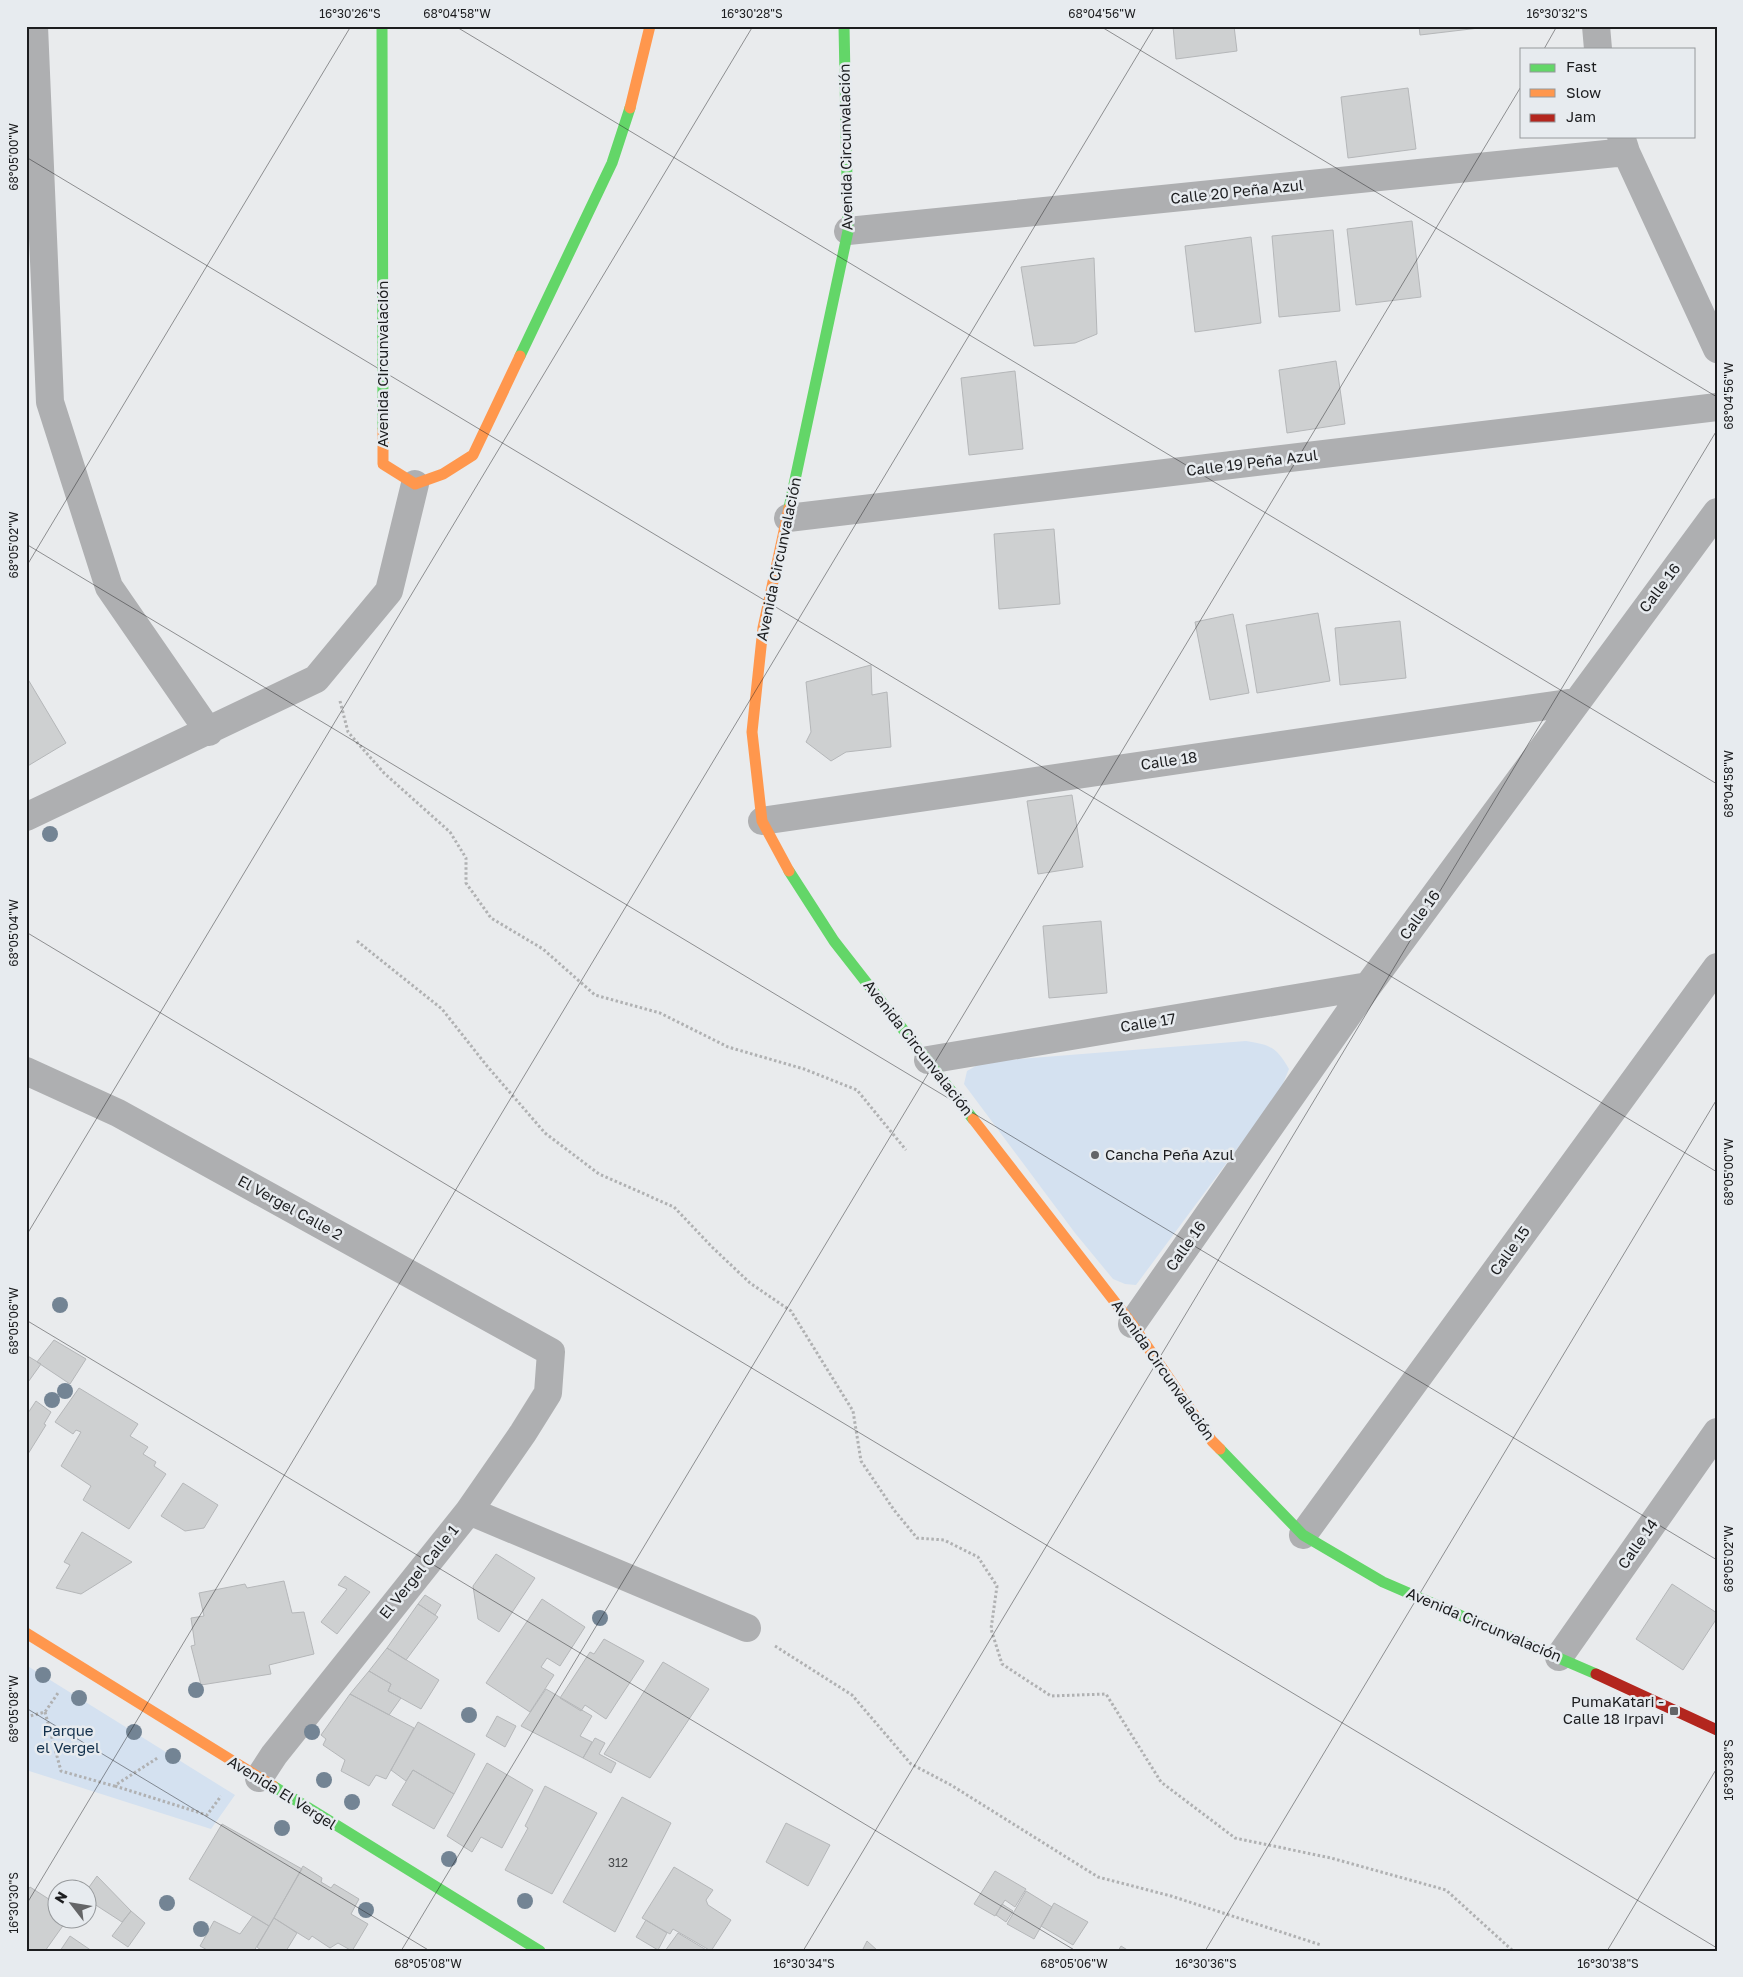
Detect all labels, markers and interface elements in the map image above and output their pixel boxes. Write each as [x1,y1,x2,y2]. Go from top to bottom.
text: 16°30'26"S [319,6,381,21]
text: 68°04'58"W [423,6,491,21]
text: 16°30'28"S [721,6,783,21]
text: 68°04'56"W [1068,6,1136,21]
text: 16°30'32"S [1526,6,1588,21]
legend [1520,48,1696,138]
text: Fast [1566,57,1597,75]
street label: Avenida Circunvalación [835,63,855,231]
text: Slow [1566,83,1601,101]
text: Jam [1566,107,1596,125]
text: 68°05'00"W [6,123,21,191]
street label: Calle 20 Peña Azul [1169,175,1305,207]
street label: Avenida Circunvalación [373,281,391,447]
text: 68°04'56"W [1721,362,1736,430]
street label: Calle 19 Peña Azul [1185,445,1319,479]
street label: Avenida Circunvalación [752,475,804,642]
text: 68°05'02"W [6,511,21,579]
street label: Calle 16 [1635,559,1684,616]
street label: Calle 18 [1139,747,1198,773]
text: 68°04'58"W [1721,750,1736,818]
street label: Calle 16 [1395,886,1443,943]
text: 68°05'04"W [6,899,21,967]
street label: Avenida Circunvalación [860,976,977,1119]
street label: Calle 17 [1119,1009,1177,1035]
text: 68°05'00"W [1721,1138,1736,1206]
place label: Cancha Peña Azul [1105,1145,1234,1163]
marker: Cancha Peña Azul [1089,1149,1101,1161]
street label: El Vergel Calle 2 [235,1171,346,1243]
street label: Calle 16 [1161,1217,1209,1274]
street label: Calle 15 [1485,1222,1533,1279]
text: 68°05'06"W [6,1287,21,1355]
street label: Avenida Circunvalación [1109,1296,1219,1443]
street label: Calle 14 [1613,1515,1661,1572]
street label: El Vergel Calle 1 [375,1521,462,1622]
text: 68°05'02"W [1721,1525,1736,1593]
street label: Avenida Circunvalación [1404,1583,1565,1665]
text: 68°05'08"W [6,1675,21,1743]
place label: PumaKatari - Calle 18 Irpavi [1563,1692,1664,1727]
marker: PumaKatari - Calle 18 Irpavi [1668,1705,1680,1717]
park label: Parque el Vergel [36,1721,100,1756]
text: 16°30'38"S [1721,1739,1736,1801]
street label: Avenida El Vergel [225,1751,340,1833]
house number: 312 [608,1855,628,1870]
text: 16°30'30"S [6,1872,21,1934]
north arrow [48,1880,98,1930]
text: N [50,1888,70,1906]
text: 68°05'08"W [394,1956,462,1971]
text: 16°30'34"S [773,1956,835,1971]
text: 68°05'06"W [1040,1956,1108,1971]
text: 16°30'36"S [1175,1956,1237,1971]
text: 16°30'38"S [1577,1956,1639,1971]

